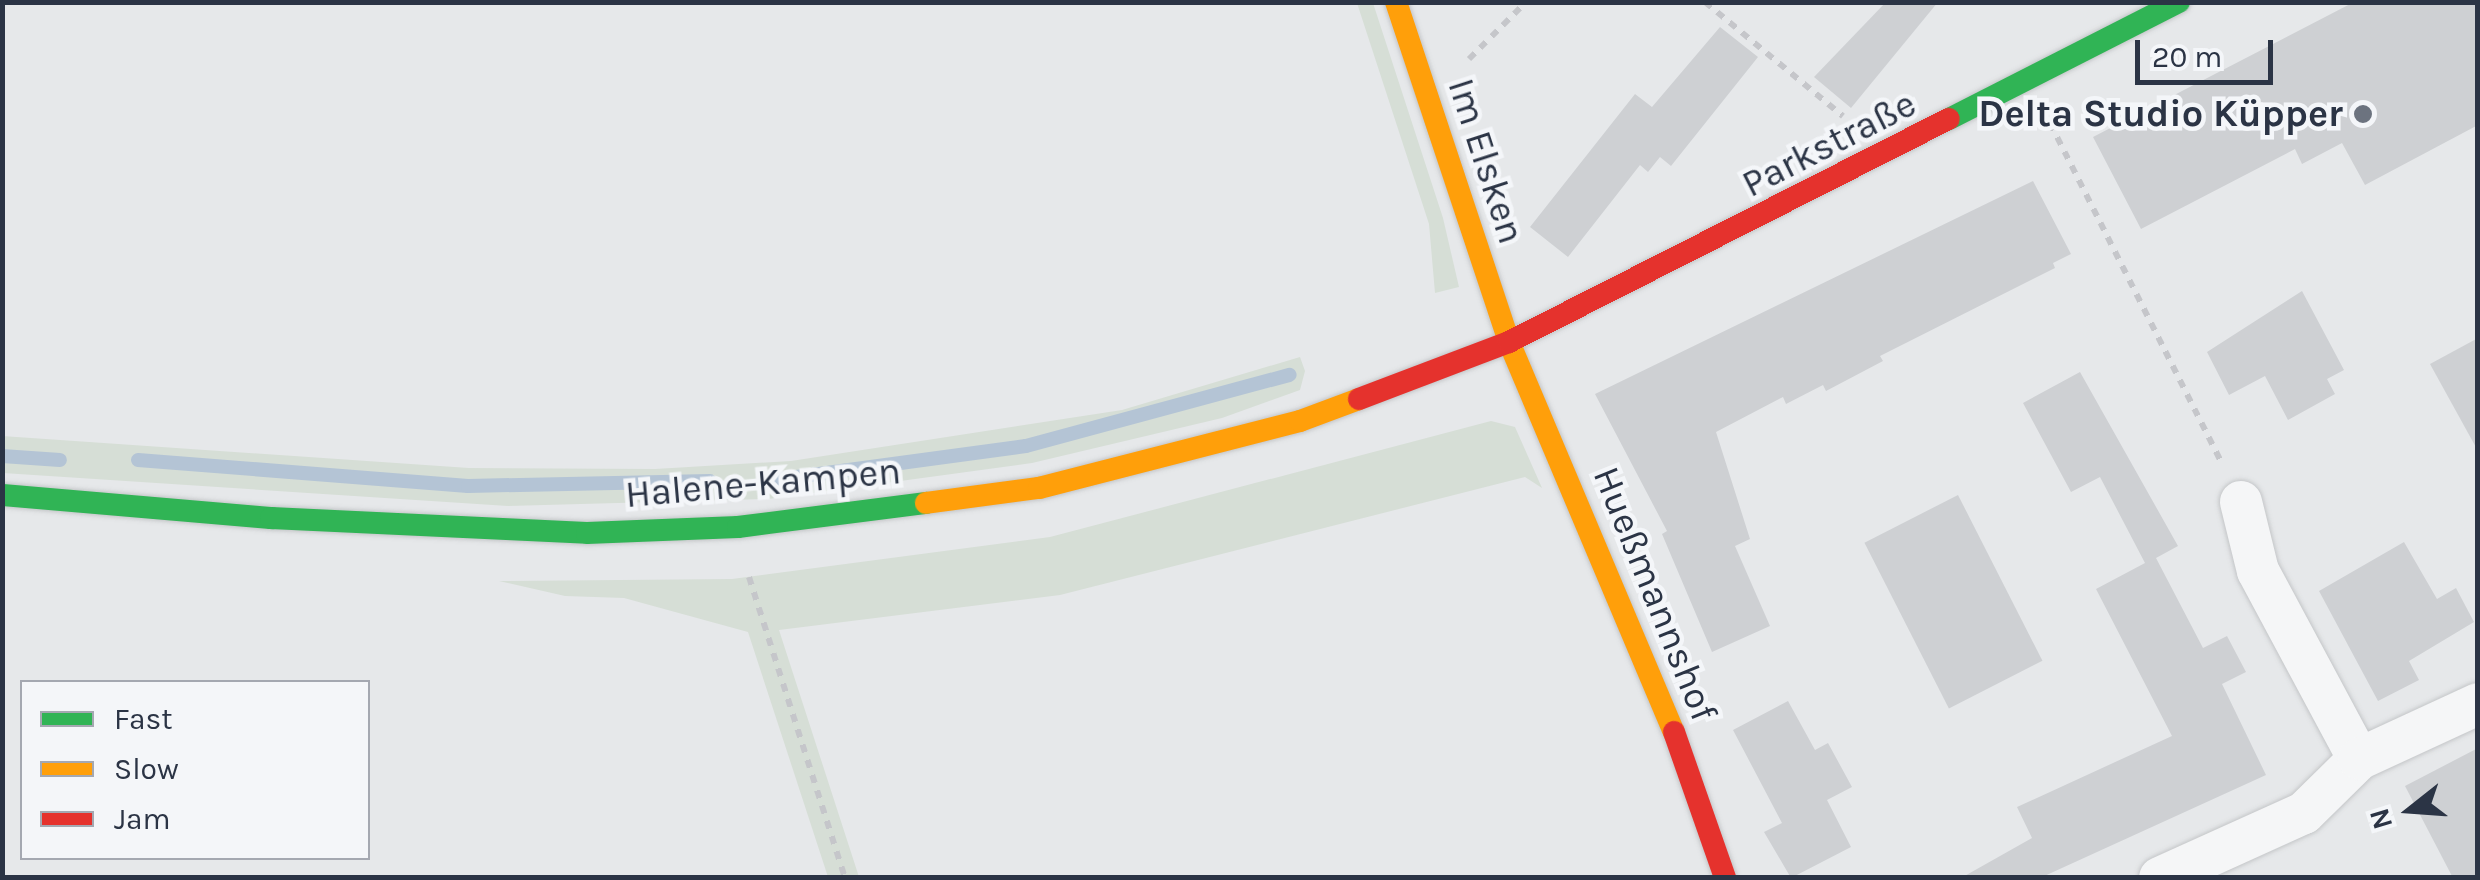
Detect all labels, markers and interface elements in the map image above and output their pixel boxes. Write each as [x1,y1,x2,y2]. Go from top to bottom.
scale bar [2140,20,2278,82]
text: 20 m [2152,39,2222,75]
street label: Im Elsken [1438,73,1534,249]
street label: Parkstraße [1735,81,1923,207]
place label: Delta Studio Küpper [1978,91,2343,137]
marker: Delta Studio Küpper [2352,103,2374,125]
street label: Halene-Kampen [623,448,903,518]
street label: Hueßmannshof [1583,460,1727,728]
legend [20,680,370,860]
text: Fast [114,701,173,737]
text: Slow [114,751,179,787]
north arrow [2360,760,2460,860]
text: Jam [114,801,171,837]
text: N [2362,805,2400,833]

